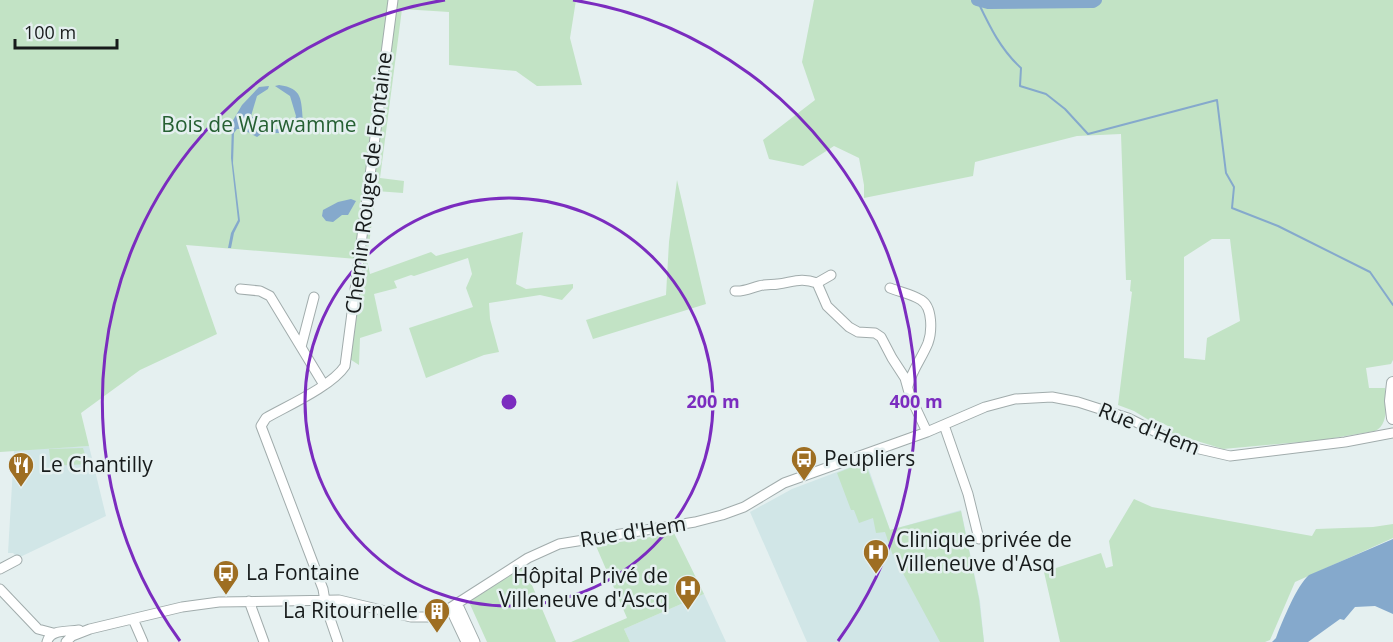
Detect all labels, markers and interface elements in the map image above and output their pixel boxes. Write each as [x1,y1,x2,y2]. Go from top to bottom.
scale bar [15,12,117,50]
text: 100 m [24,20,76,44]
street label: Chemin Rouge de Fontaine [338,50,398,315]
park label: Bois de Warwamme [161,110,357,138]
text: 200 m [686,389,740,413]
text: 400 m [889,389,943,413]
centre of rings [499,392,519,412]
street label: Rue d'Hem [1094,395,1204,461]
bus stop icon: Peupliers [789,444,819,482]
place label: Peupliers [824,444,915,472]
restaurant icon: Le Chantilly [6,450,36,488]
place label: Le Chantilly [40,450,153,478]
street label: Rue d'Hem [578,509,688,553]
place label: Clinique privée de Villeneuve d'Asq [896,525,1072,577]
hospital icon: Clinique privée de Villeneuve d'Asq [861,537,891,575]
bus stop icon: La Fontaine [211,558,241,596]
place label: La Fontaine [246,558,360,586]
place label: Hôpital Privé de Villeneuve d'Ascq [499,561,668,613]
hospital icon: Hôpital Privé de Villeneuve d'Ascq [673,573,703,611]
place label: La Ritournelle [283,596,418,624]
building icon: La Ritournelle [422,596,452,634]

